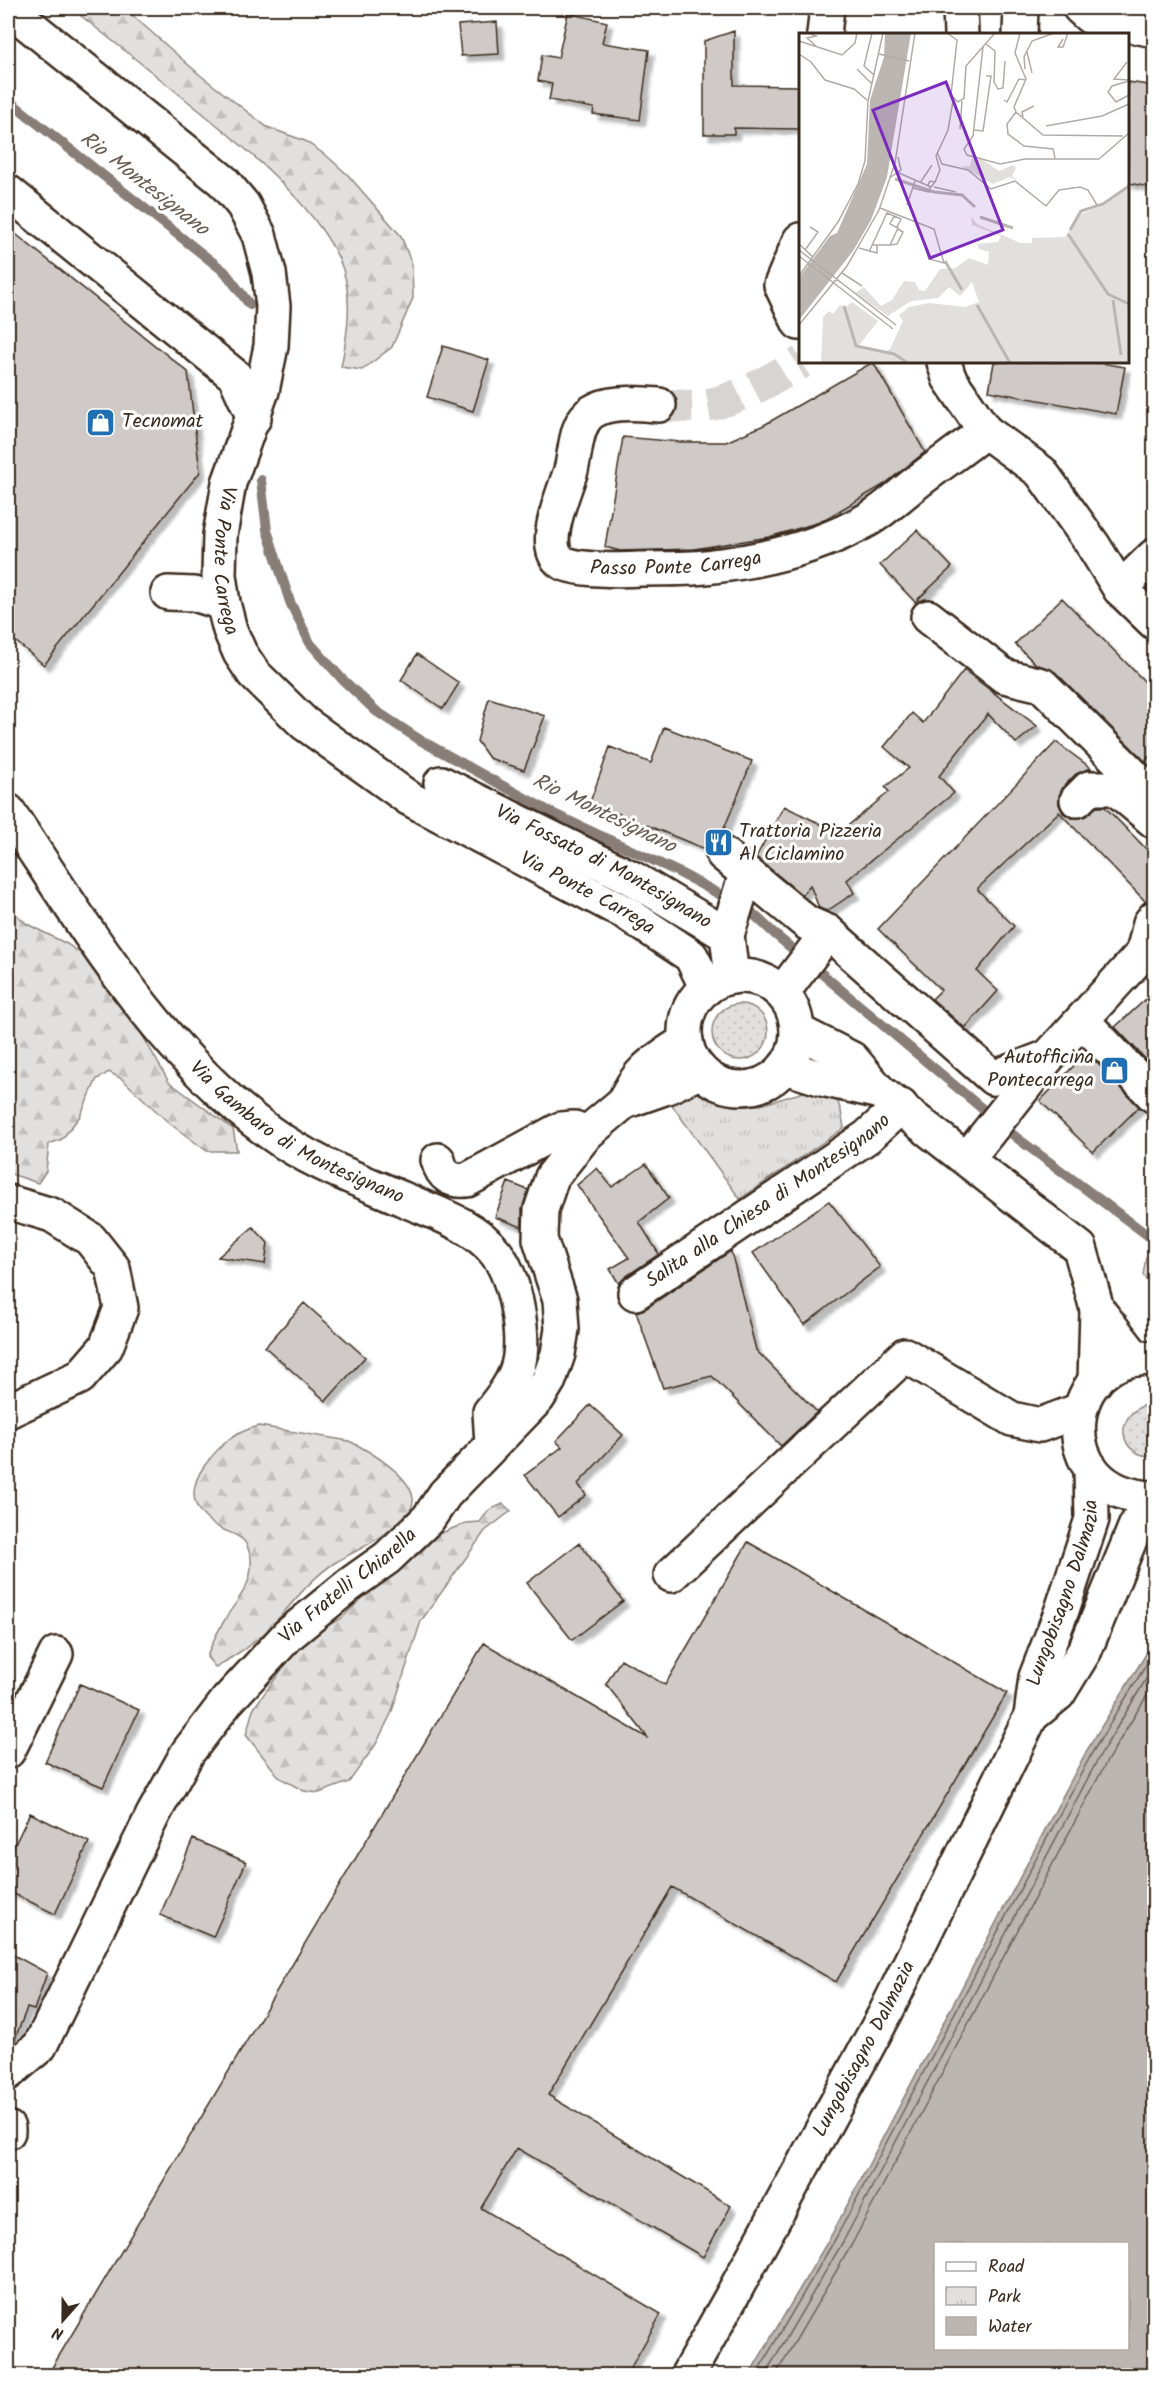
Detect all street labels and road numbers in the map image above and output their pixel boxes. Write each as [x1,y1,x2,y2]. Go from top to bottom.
street label: Via Ponte Carrega [203,483,247,641]
street label: Passo Ponte Carrega [589,543,765,586]
street label: Via Fossato di Montesignano [490,796,718,938]
street label: Via Ponte Carrega [514,843,662,944]
street label: Via Gambaro di Montesignano [181,1054,409,1214]
street label: Salita alla Chiesa di Montesignano [640,1106,899,1297]
street label: Lungobisagno Dalmazia [1019,1499,1108,1688]
street label: Via Fratelli Chiarella [271,1521,425,1651]
street label: Lungobisagno Dalmazia [805,1956,925,2143]

